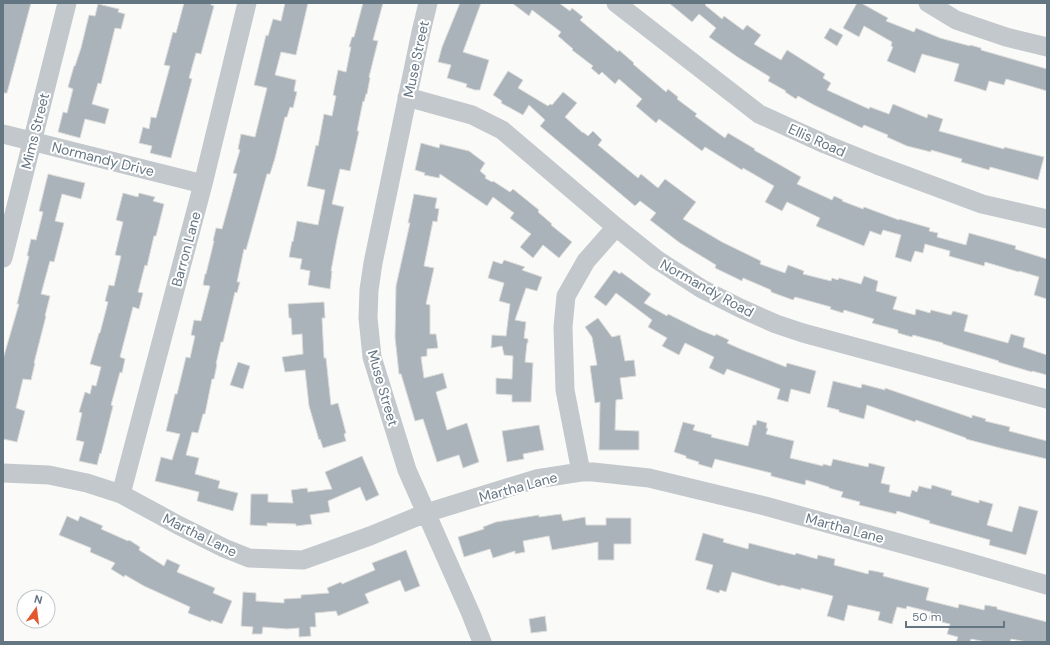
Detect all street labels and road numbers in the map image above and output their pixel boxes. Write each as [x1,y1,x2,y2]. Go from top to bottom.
street label: Muse Street [399,19,433,99]
street label: Mims Street [17,91,53,171]
street label: Ellis Road [786,119,848,161]
street label: Normandy Drive [50,138,156,180]
street label: Barron Lane [167,209,205,289]
street label: Normandy Road [657,255,757,321]
street label: Muse Street [364,348,402,428]
street label: Martha Lane [477,468,559,506]
street label: Martha Lane [160,509,240,561]
street label: Martha Lane [804,509,886,547]

